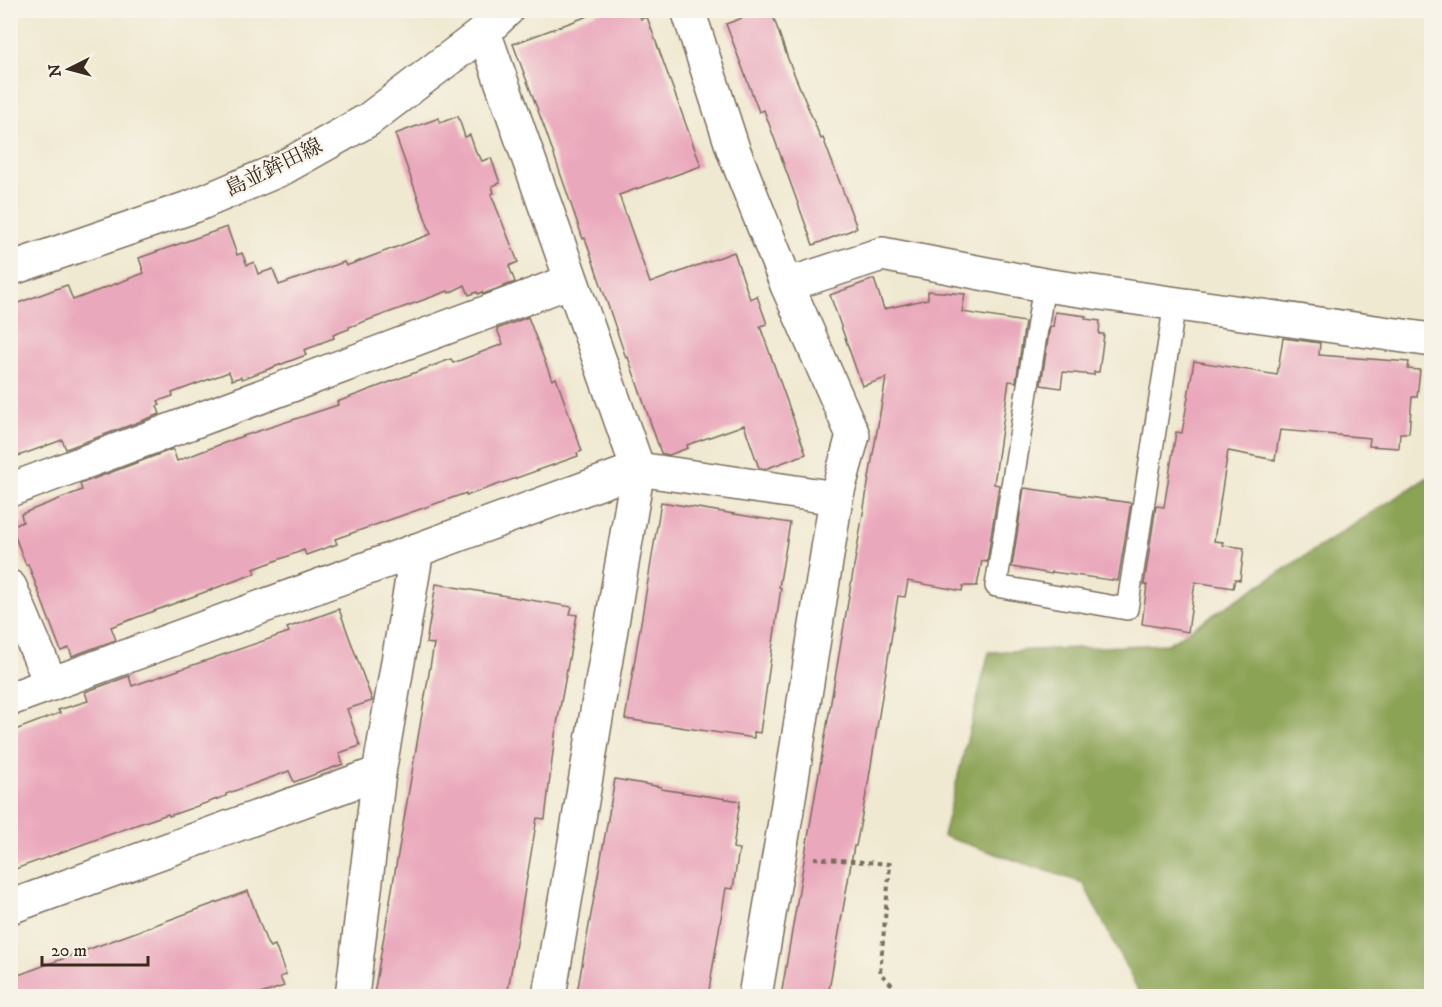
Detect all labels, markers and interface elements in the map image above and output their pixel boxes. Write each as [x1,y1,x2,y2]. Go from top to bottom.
north arrow [39,39,99,99]
text: N [44,63,66,78]
street label: 島並鉾田線 [221,133,327,203]
scale bar [42,929,148,967]
text: 20 m [51,940,87,962]

